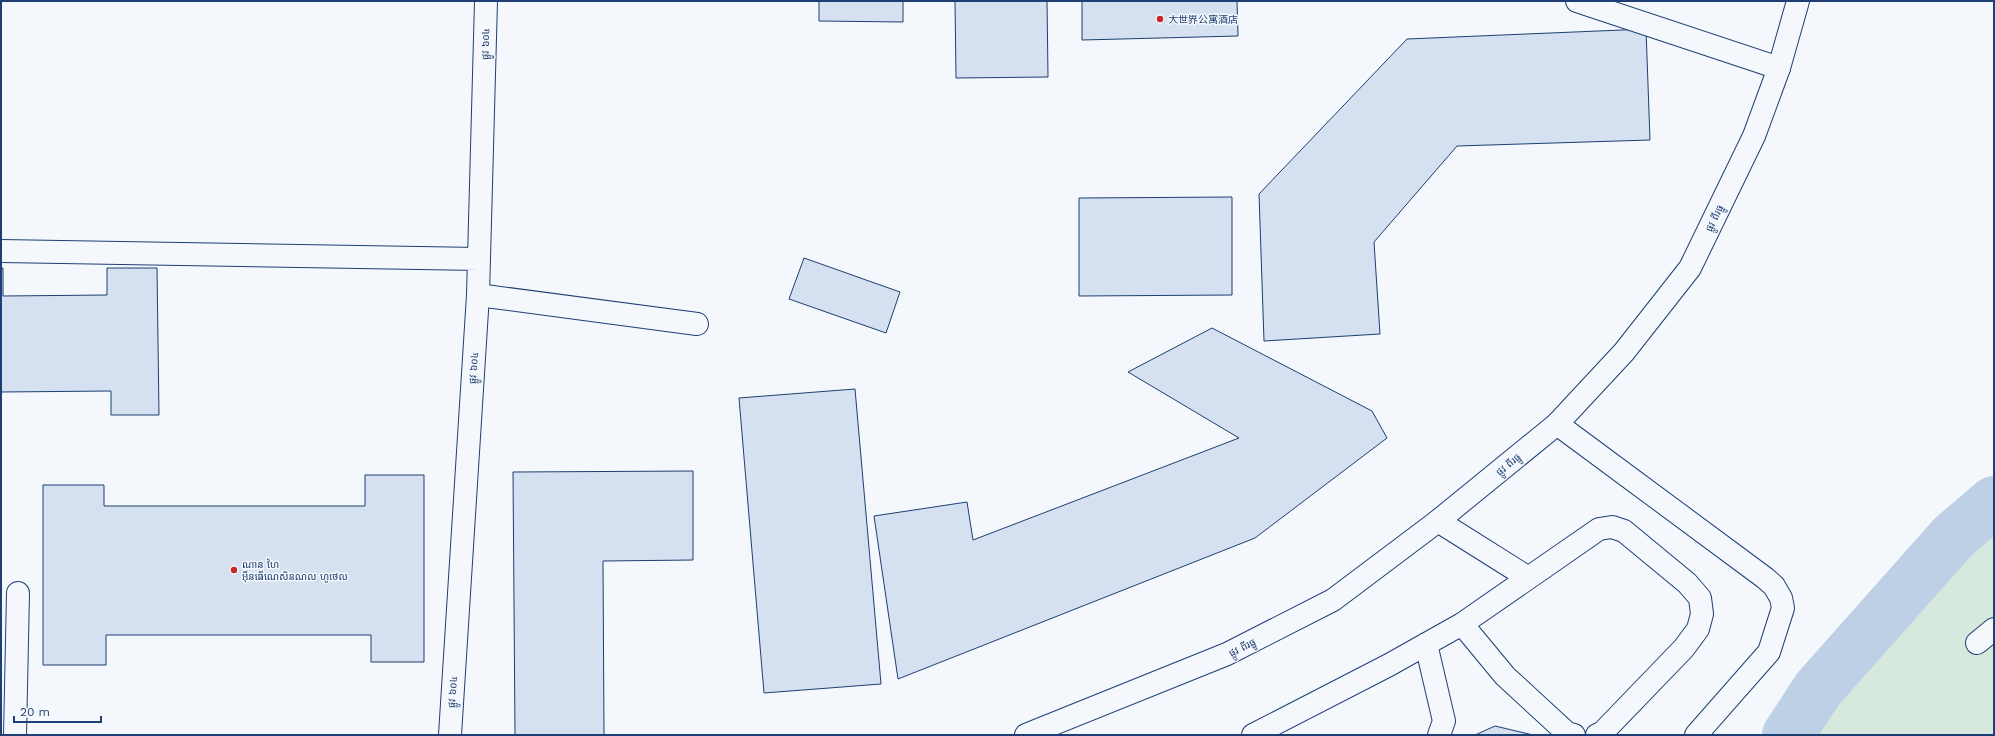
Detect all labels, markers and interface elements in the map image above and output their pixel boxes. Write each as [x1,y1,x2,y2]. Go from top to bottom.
marker: 大世界公寓酒店 [1155,14,1165,24]
place label: 大世界公寓酒店 [1168,14,1238,25]
street label: ផ្លូវ ៦០៤ [480,28,495,60]
street label: ផ្លូវ ពីរធ្នូ [1703,203,1729,235]
street label: ផ្លូវ ៦០៤ [467,352,484,385]
street label: ផ្លូវ ពីរធ្នូ [1493,450,1525,481]
place label: ណាន ហៃ អ៊ីនធើណេសិនណល ហូថេល [242,558,348,583]
marker: ណាន ហៃ អ៊ីនធើណេសិនណល ហូថេល [229,565,239,575]
street label: ផ្លូវ ពីរធ្នូ [1227,635,1259,662]
street label: ផ្លូវ ៦០៤ [446,676,463,709]
scale bar [14,698,101,724]
text: 20 m [20,705,50,719]

